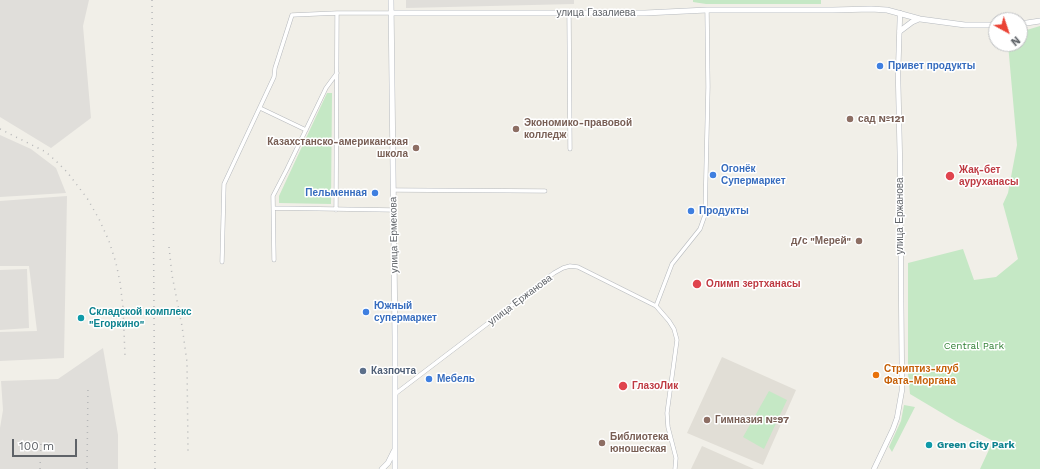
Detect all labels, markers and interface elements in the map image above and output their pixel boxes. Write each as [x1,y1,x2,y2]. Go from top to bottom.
street label: улица Газалиева [556,7,636,19]
north arrow [988,12,1028,52]
text: N [1008,33,1023,48]
place label: Привет продукты [888,60,975,72]
marker: Привет продукты [875,61,885,71]
place label: сад №121 [858,113,905,125]
marker: сад №121 [845,114,855,124]
place label: Экономико-правовой колледж [524,117,632,140]
marker: Экономико-правовой колледж [511,124,521,134]
place label: Казахстанско-американская школа [267,136,408,160]
marker: Казахстанско-американская школа [411,143,421,153]
place label: Огонёк Супермаркет [721,163,786,186]
place label: Жақ-бет ауруханасы [959,164,1018,188]
marker: Огонёк Супермаркет [708,170,718,180]
marker: Жақ-бет ауруханасы [944,170,956,182]
street label: улица Ержанова [894,177,906,255]
place label: Пельменная [305,187,367,199]
marker: Пельменная [370,188,380,198]
street label: улица Ермекова [387,197,401,273]
place label: Продукты [699,205,749,217]
marker: Продукты [686,206,696,216]
place label: д/с "Мерей" [791,235,851,247]
marker: д/с "Мерей" [854,236,864,246]
street label: улица Ержанова [486,272,554,328]
marker: Олимп зертханасы [691,278,703,290]
place label: Олимп зертханасы [706,278,801,290]
place label: Южный супермаркет [374,300,437,324]
place label: Складской комплекс "Егоркино" [89,306,192,330]
marker: Южный супермаркет [361,307,371,317]
marker: Складской комплекс "Егоркино" [76,313,86,323]
park label: Central Park [944,340,1004,352]
place label: Стриптиз-клуб Фата-Моргана [884,363,959,386]
place label: Казпочта [371,365,416,377]
marker: Казпочта [358,366,368,376]
marker: Стриптиз-клуб Фата-Моргана [871,370,881,380]
place label: Мебель [437,373,475,385]
marker: Мебель [424,374,434,384]
marker: ГлазоЛик [617,380,629,392]
place label: ГлазоЛик [632,380,678,392]
place label: Гимназия №97 [715,414,789,426]
marker: Гимназия №97 [702,415,712,425]
scale bar [14,431,79,457]
place label: Библиотека юношеская [610,431,669,454]
marker: Библиотека юношеская [597,438,607,448]
text: 100 m [19,439,54,453]
place label: Green City Park [937,439,1015,451]
marker: Green City Park [924,440,934,450]

